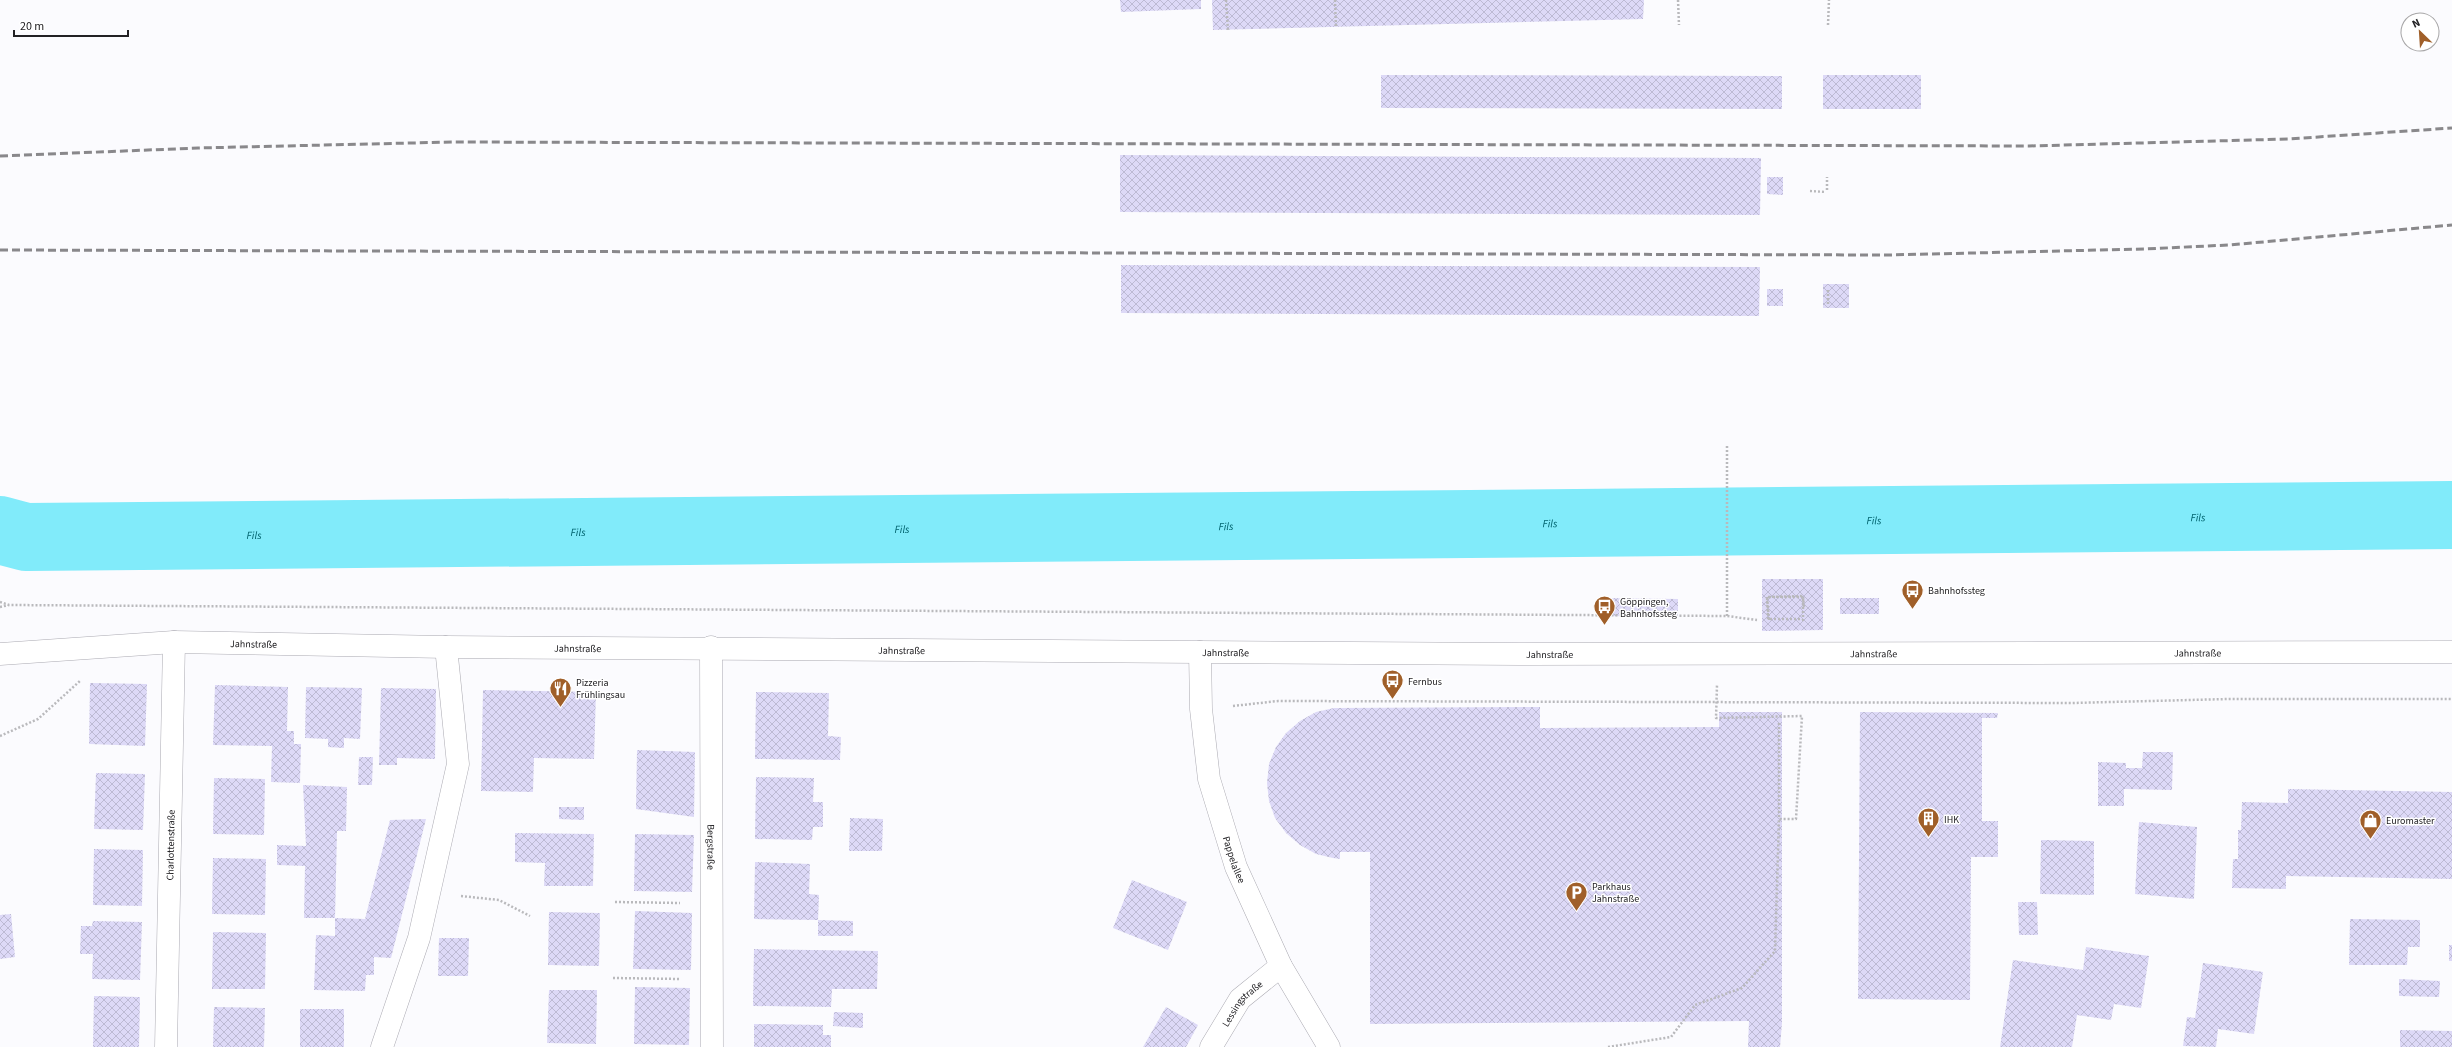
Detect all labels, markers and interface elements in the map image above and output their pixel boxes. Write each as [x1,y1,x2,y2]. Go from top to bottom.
scale bar [14,12,128,38]
north arrow [2400,12,2440,52]
text: N [2409,15,2422,32]
text: 20 m [20,18,44,35]
water label: Fils [2190,510,2206,525]
water label: Fils [1866,513,1882,528]
water label: Fils [1542,516,1558,531]
water label: Fils [1218,519,1234,534]
water label: Fils [894,522,910,537]
water label: Fils [570,525,586,540]
water label: Fils [247,528,262,543]
bus stop icon: Bahnhofssteg [1900,577,1926,610]
place label: Bahnhofssteg [1928,584,1985,598]
bus stop icon: Göppingen, Bahnhofssteg [1591,594,1617,627]
place label: Göppingen, Bahnhofssteg [1620,595,1677,621]
street label: Jahnstraße [230,637,277,652]
street label: Jahnstraße [554,642,601,656]
street label: Jahnstraße [878,644,925,658]
street label: Jahnstraße [1202,646,1249,660]
street label: Jahnstraße [2174,646,2221,661]
street label: Jahnstraße [1850,647,1897,661]
street label: Jahnstraße [1526,648,1573,662]
bus stop icon: Fernbus [1379,668,1405,701]
restaurant icon: Pizzeria Frühlingsau [547,675,573,708]
place label: Fernbus [1408,675,1442,689]
place label: Pizzeria Frühlingsau [576,676,625,702]
building icon: IHK [1915,806,1941,839]
shop icon: Euromaster [2357,807,2383,840]
street label: Charlottenstraße [163,809,179,881]
place label: IHK [1944,813,1959,827]
place label: Euromaster [2386,814,2435,828]
street label: Bergstraße [703,824,718,870]
street label: Pappelallee [1219,835,1249,886]
parking icon: Parkhaus Jahnstraße [1563,879,1589,912]
place label: Parkhaus Jahnstraße [1592,880,1639,906]
street label: Lessingstraße [1219,978,1266,1030]

